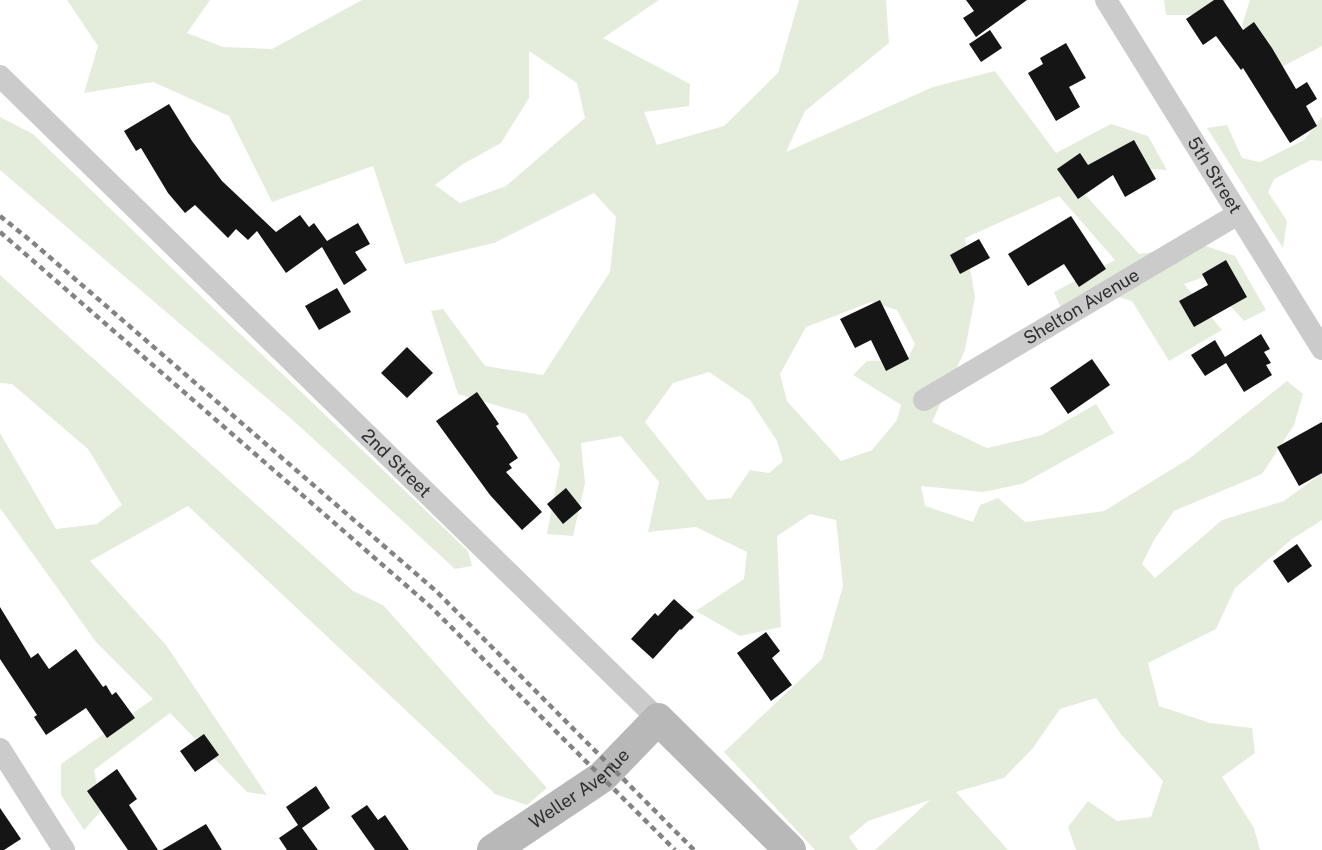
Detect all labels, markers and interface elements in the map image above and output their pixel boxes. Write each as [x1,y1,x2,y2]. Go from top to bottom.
street label: 5th Street [1183,133,1246,217]
street label: Shelton Avenue [1019,264,1143,349]
street label: 2nd Street [357,424,436,501]
street label: Weller Avenue [525,744,633,833]

